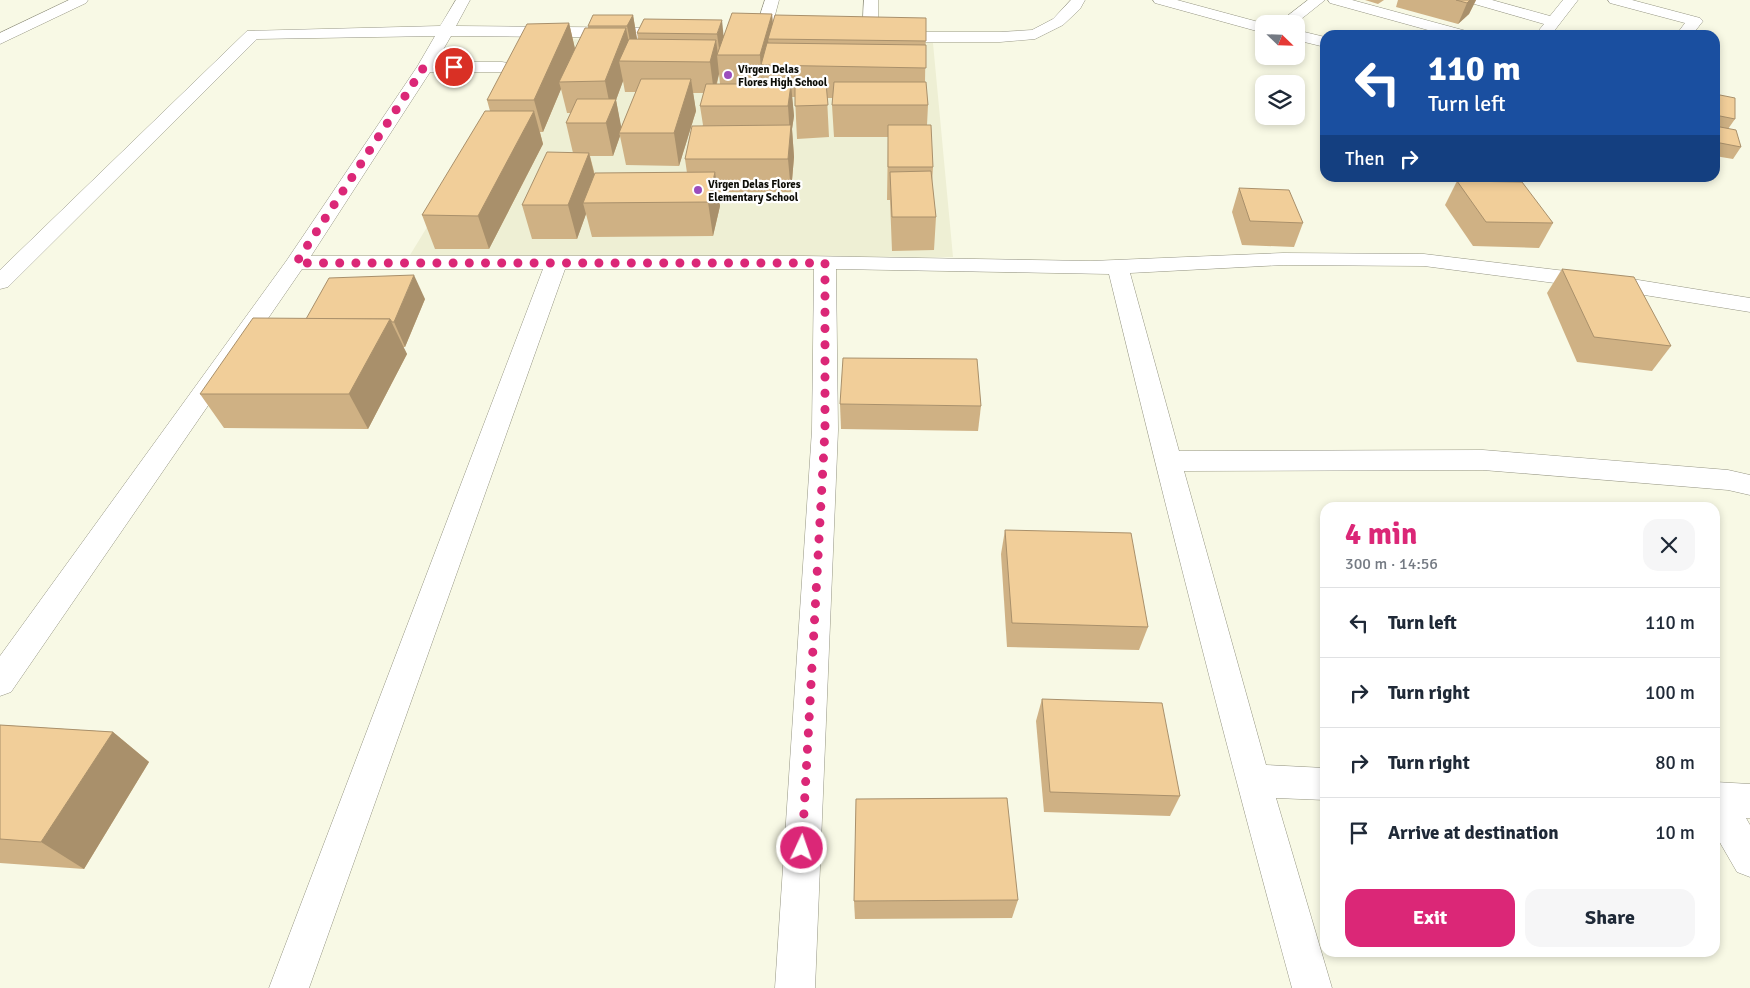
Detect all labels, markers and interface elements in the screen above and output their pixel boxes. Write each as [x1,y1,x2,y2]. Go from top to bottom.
north arrow [1255,15,1305,65]
map controls [1255,15,1305,125]
pin [433,46,475,88]
text: 110 m [1428,47,1521,90]
icon: left [1345,50,1410,115]
icon: arrive [440,53,468,81]
place label: Virgen Delas Flores High School [738,63,828,89]
marker: Virgen Delas Flores High School [722,69,734,81]
button: layers [1255,75,1305,125]
text: Turn left [1428,90,1506,117]
icon: right [1395,145,1423,173]
text: Then [1345,147,1385,171]
place label: Virgen Delas Flores Elementary School [708,178,801,204]
marker: Virgen Delas Flores Elementary School [692,184,704,196]
text: 4 min [1345,516,1417,553]
button: close [1643,519,1695,571]
text: 300 m · 14:56 [1345,554,1438,574]
icon: left [1345,609,1373,637]
text: Turn left [1388,611,1457,635]
text: 110 m [1645,611,1695,635]
icon: right [1345,679,1373,707]
text: Turn right [1388,681,1470,705]
text: 100 m [1645,681,1695,705]
icon: right [1345,749,1373,777]
text: Turn right [1388,751,1470,775]
text: 80 m [1655,751,1695,775]
icon: arrive [1345,819,1373,847]
position arrow [775,821,827,873]
text: Arrive at destination [1388,821,1559,845]
text: 10 m [1655,821,1695,845]
button: Exit [1345,889,1515,947]
button: Share [1525,889,1695,947]

